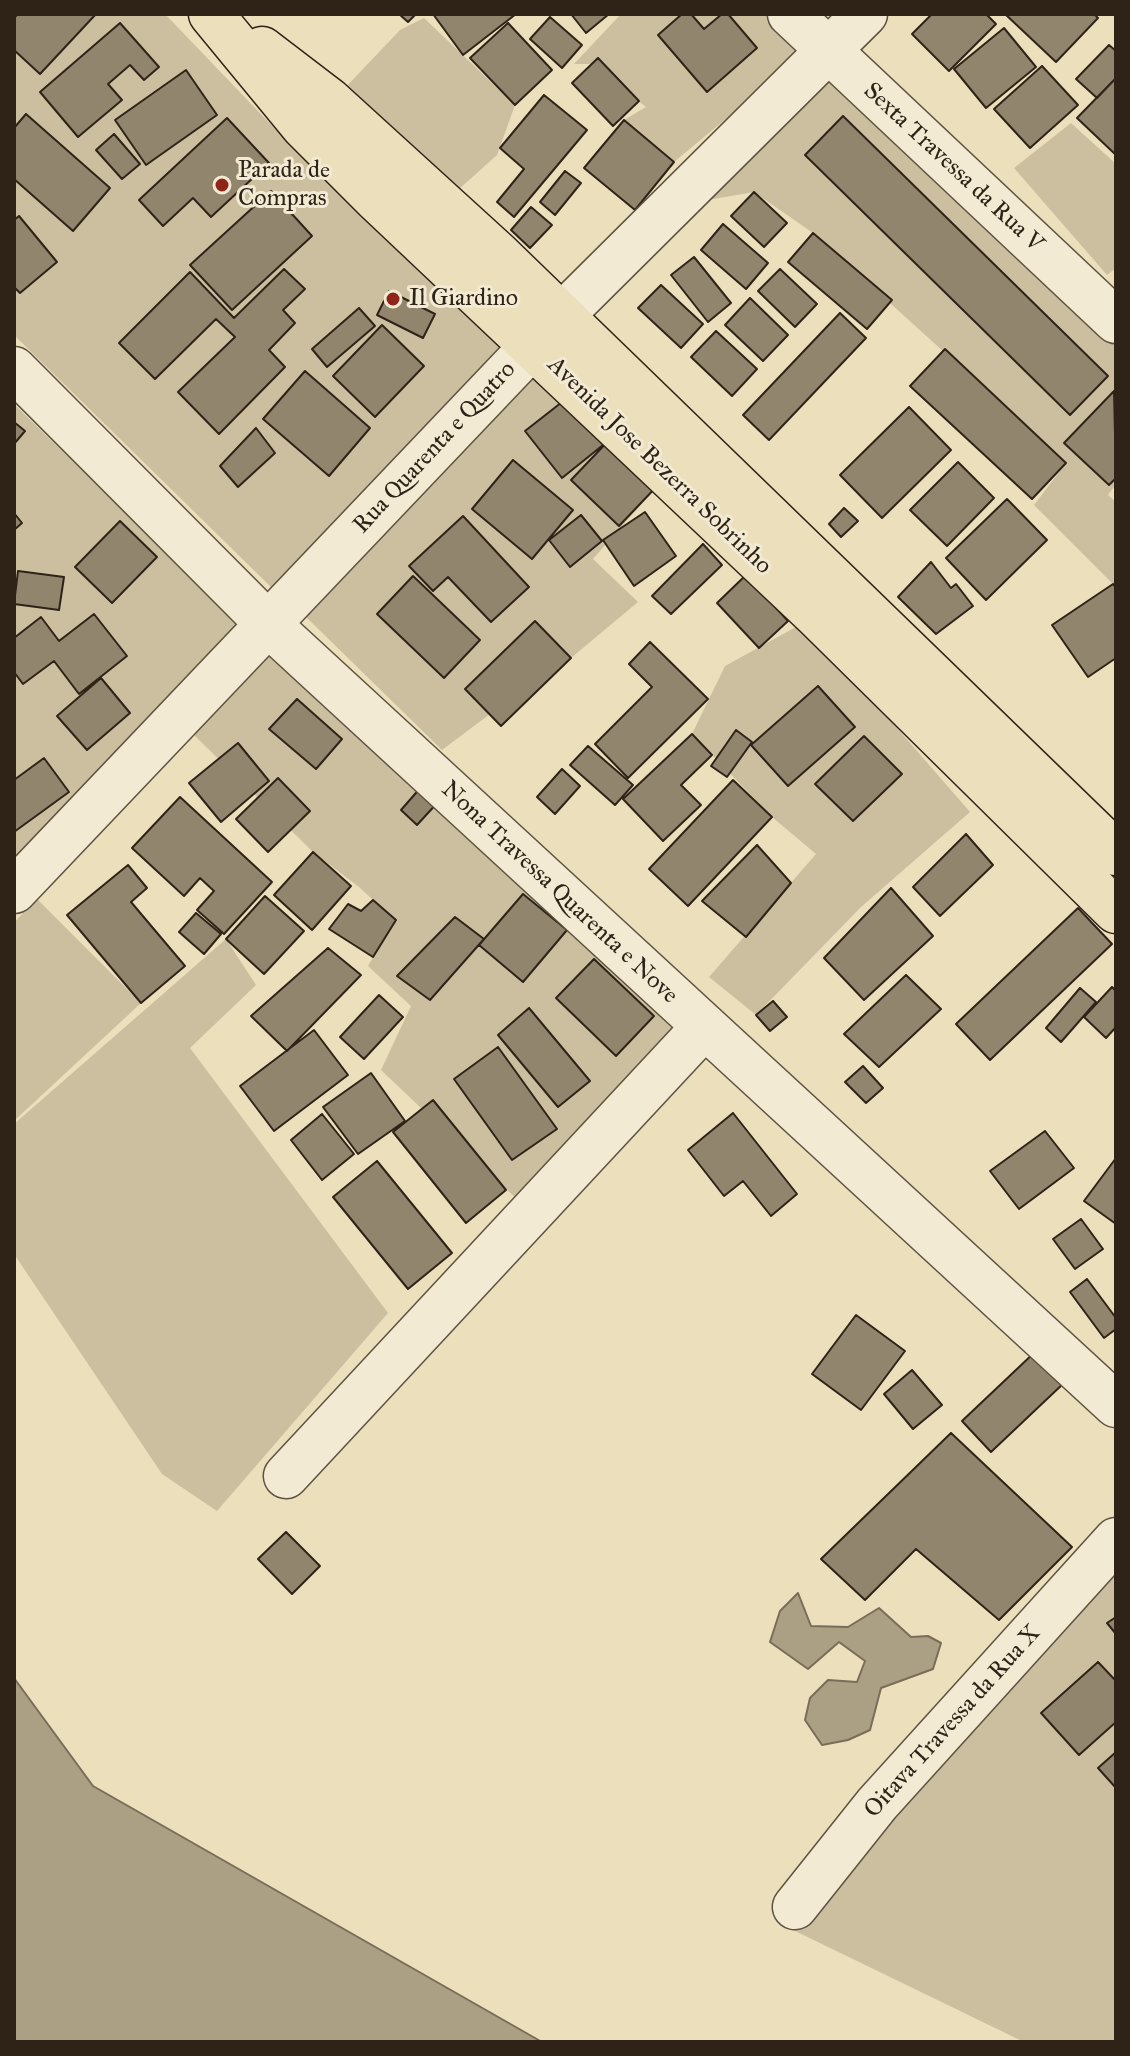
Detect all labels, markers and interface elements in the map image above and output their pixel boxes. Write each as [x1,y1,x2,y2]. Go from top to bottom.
street label: Sexta Travessa da Rua V [857,77,1049,259]
place label: Parada de Compras [238,157,330,213]
marker: Parada de Compras [213,176,231,194]
place label: Il Giardino [409,285,518,313]
marker: Il Giardino [384,290,402,308]
street label: Avenida Jose Bezerra Sobrinho [541,351,777,581]
street label: Rua Quarenta e Quatro [348,356,522,540]
street label: Nona Travessa Quarenta e Nove [435,776,683,1010]
street label: Oitava Travessa da Rua X [859,1620,1047,1824]

